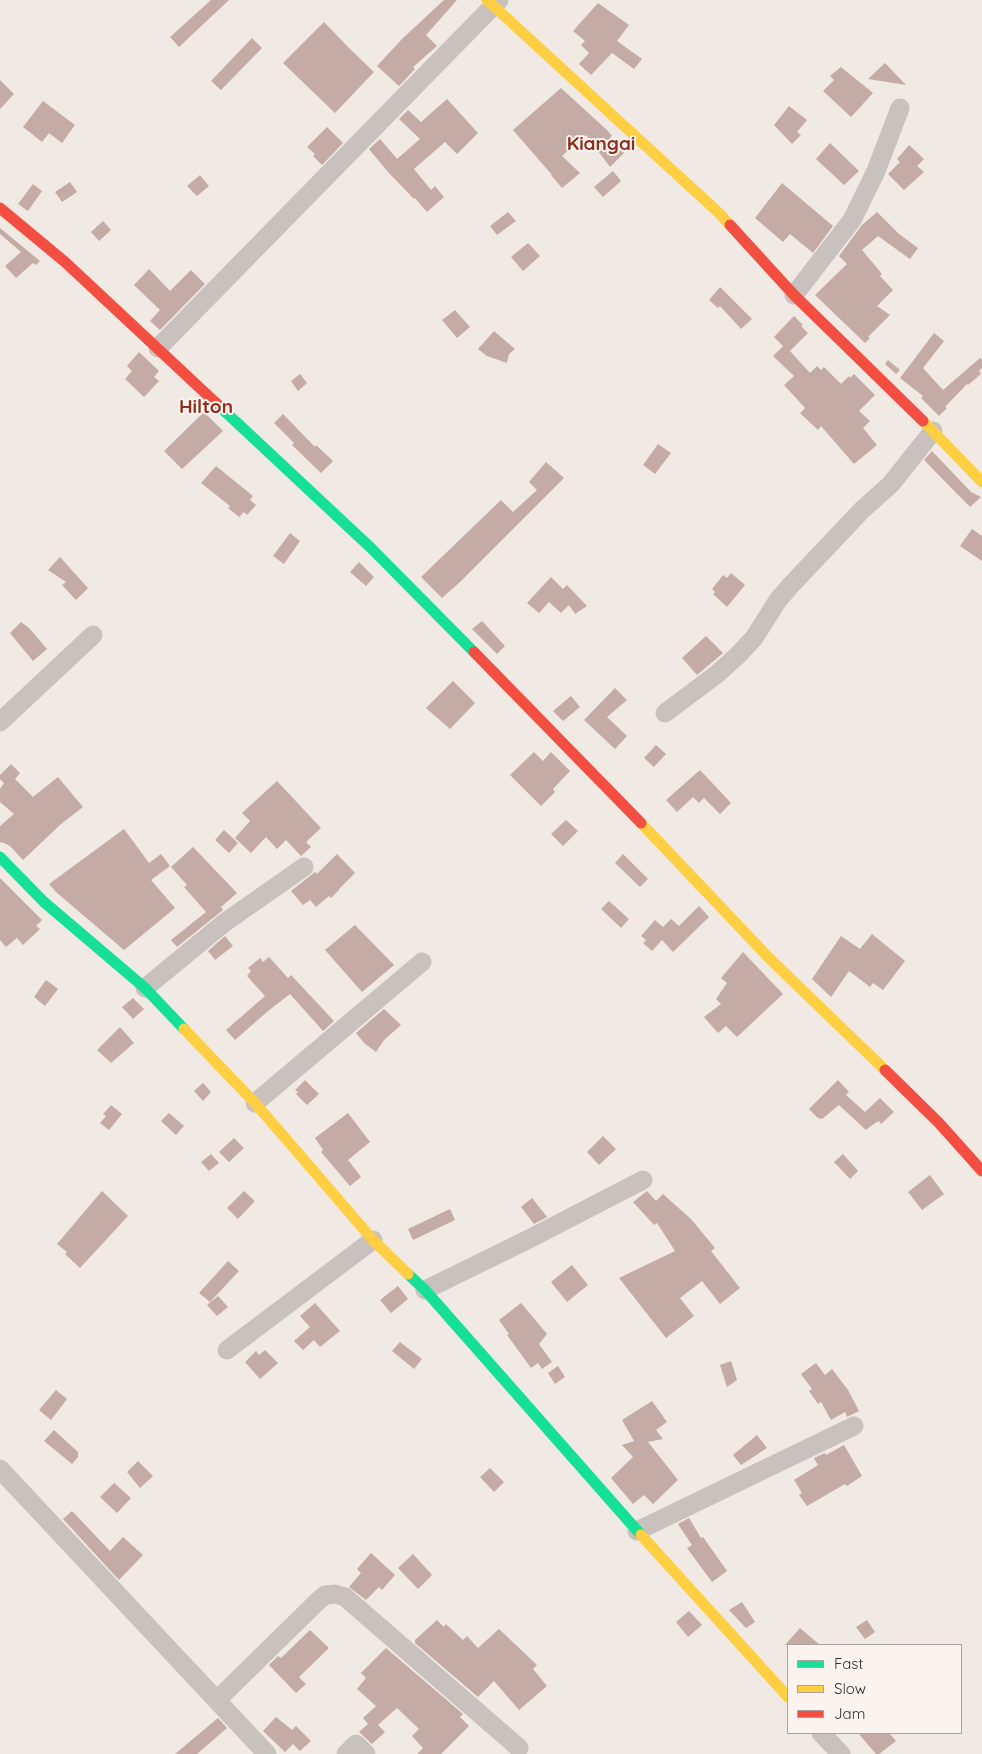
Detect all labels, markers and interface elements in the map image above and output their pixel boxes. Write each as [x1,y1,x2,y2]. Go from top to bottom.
district label: Kiangai [567,133,635,155]
district label: Hilton [179,396,233,418]
legend [787,1644,962,1734]
text: Fast [834,1654,863,1673]
text: Slow [834,1679,866,1698]
text: Jam [834,1704,865,1723]

